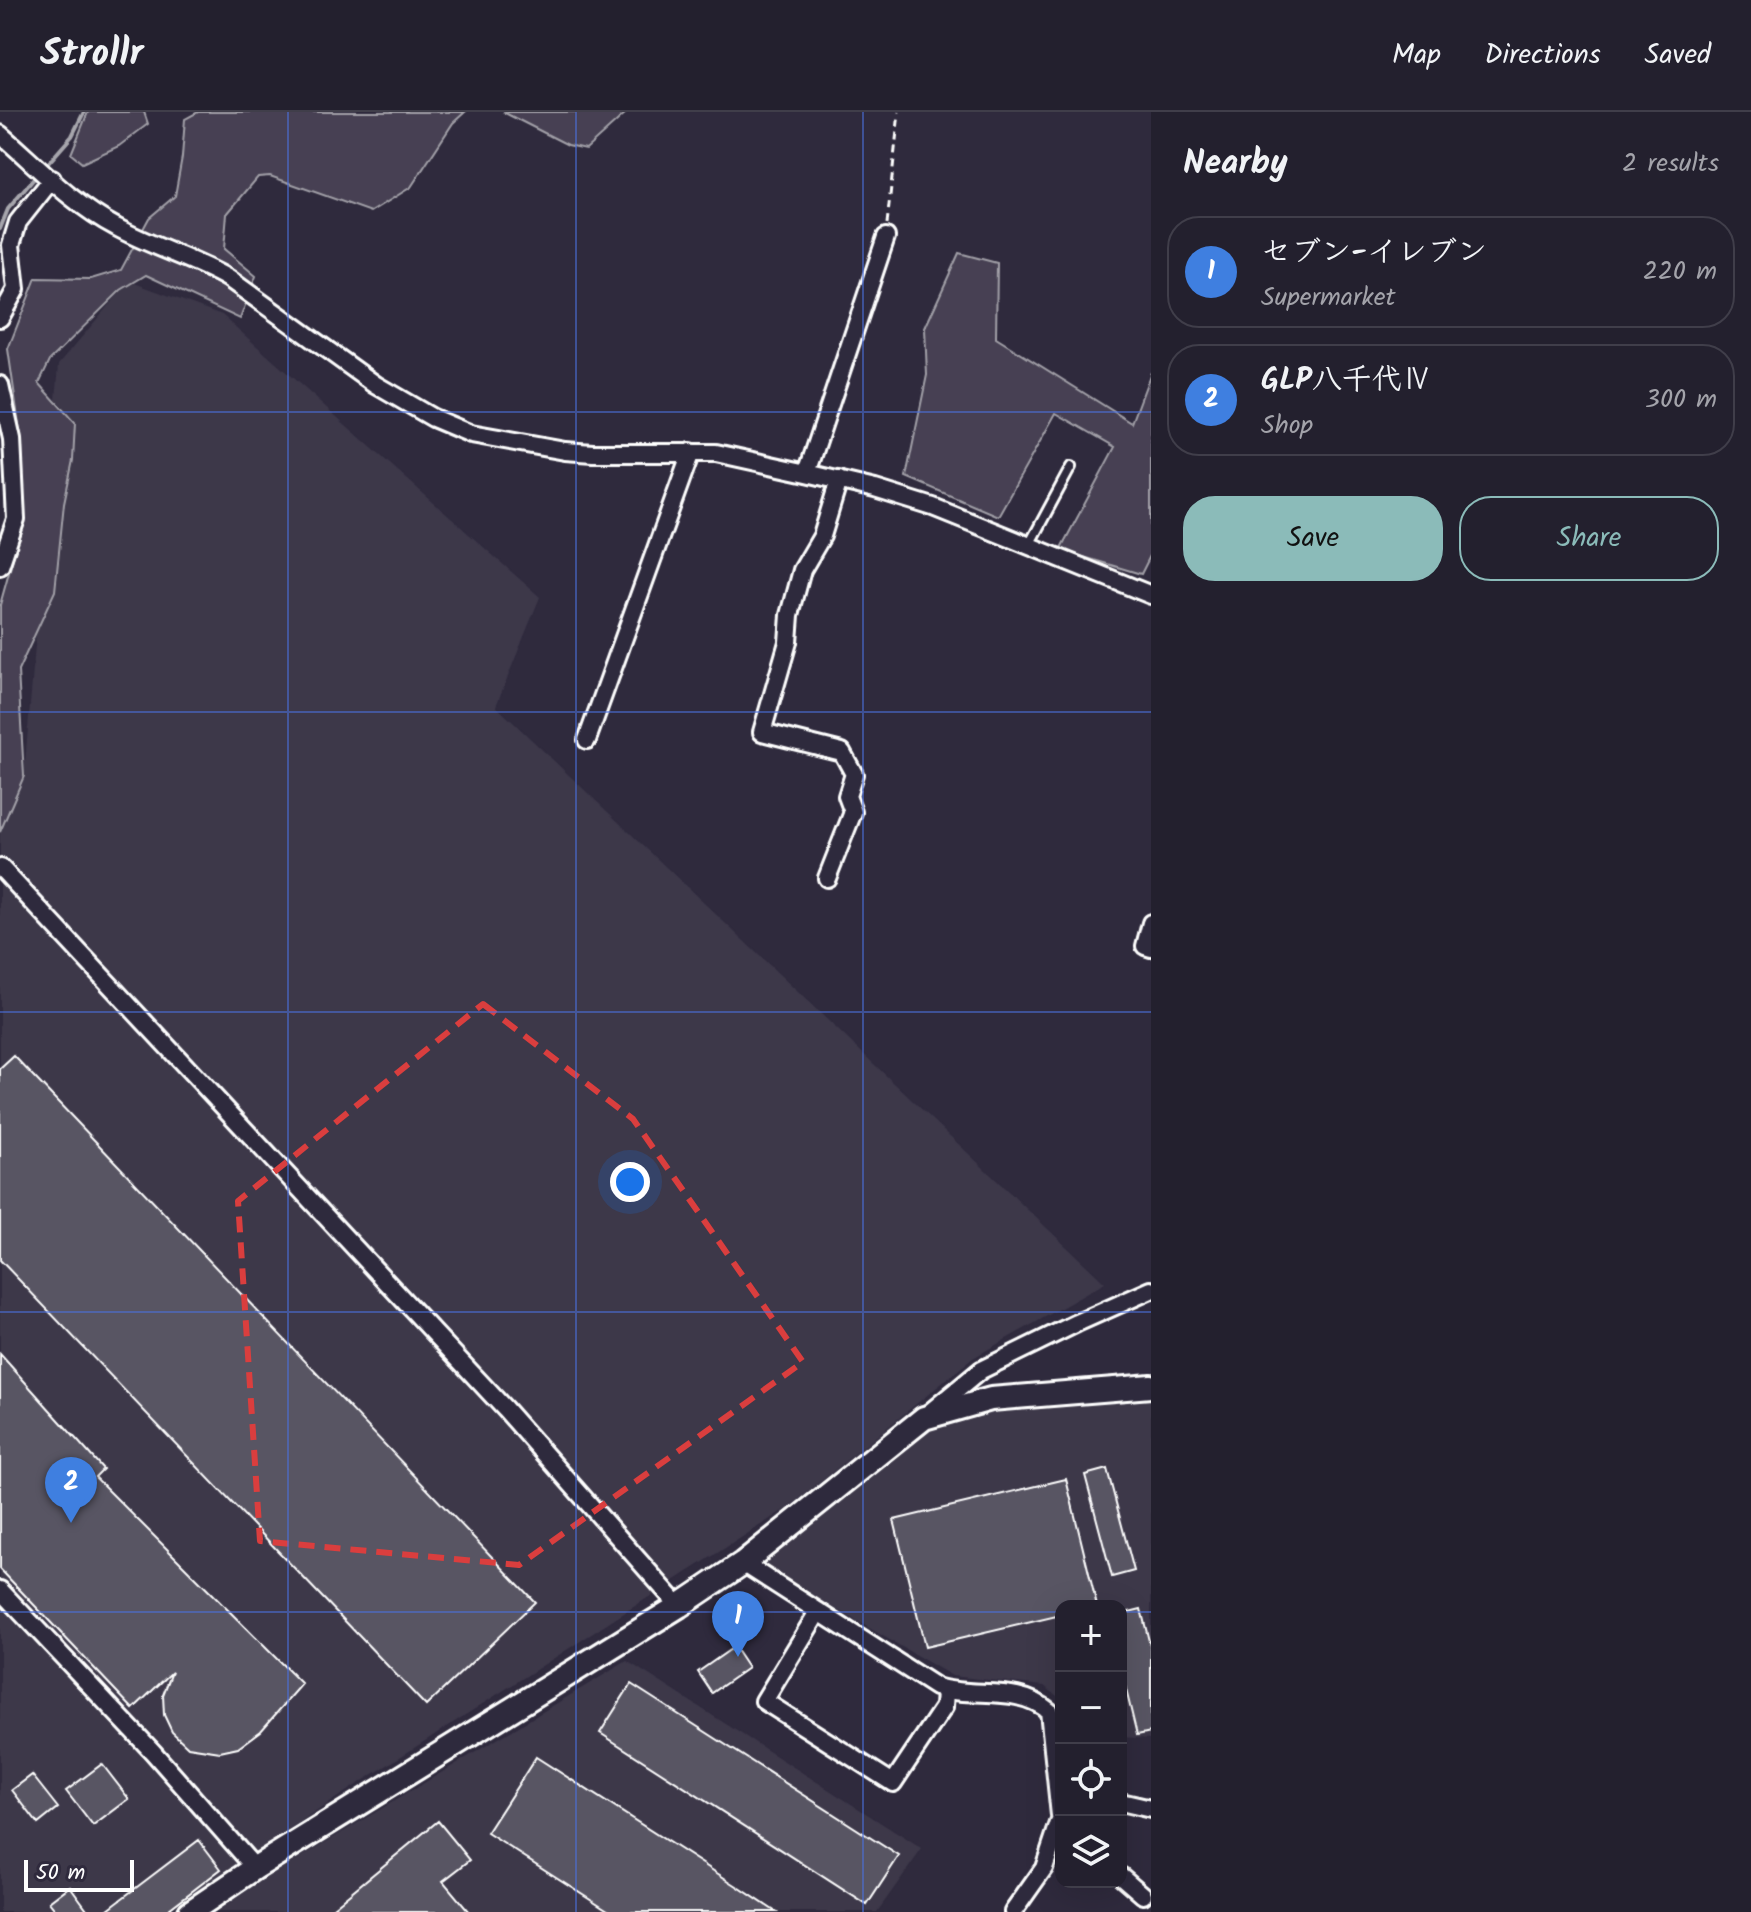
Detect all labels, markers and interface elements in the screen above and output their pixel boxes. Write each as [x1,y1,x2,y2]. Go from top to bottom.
text: Strollr [40,25,143,85]
text: Map [1392,33,1441,78]
text: Directions [1485,33,1601,78]
text: Saved [1645,33,1711,78]
text: Nearby [1183,137,1288,191]
text: 2 results [1622,143,1719,185]
text: セブン-イレブン [1261,229,1487,277]
text: 1 [1207,251,1215,293]
text: 220 m [1643,251,1717,293]
text: Supermarket [1261,277,1396,319]
text: GLP八千代Ⅳ [1261,357,1432,405]
text: 2 [1203,379,1219,421]
text: 300 m [1645,379,1717,421]
text: Shop [1261,405,1313,447]
button: Save [1183,496,1443,581]
button: Share [1459,496,1719,581]
your location [610,1162,650,1202]
pin: 2 [45,1457,97,1523]
pin: 1 [712,1591,764,1657]
map controls [1055,1600,1127,1888]
button: + [1055,1600,1127,1672]
button: − [1055,1672,1127,1744]
button: locate [1055,1744,1127,1816]
button: layers [1055,1816,1127,1888]
scale bar [24,1856,134,1892]
text: 50 m [36,1856,85,1891]

